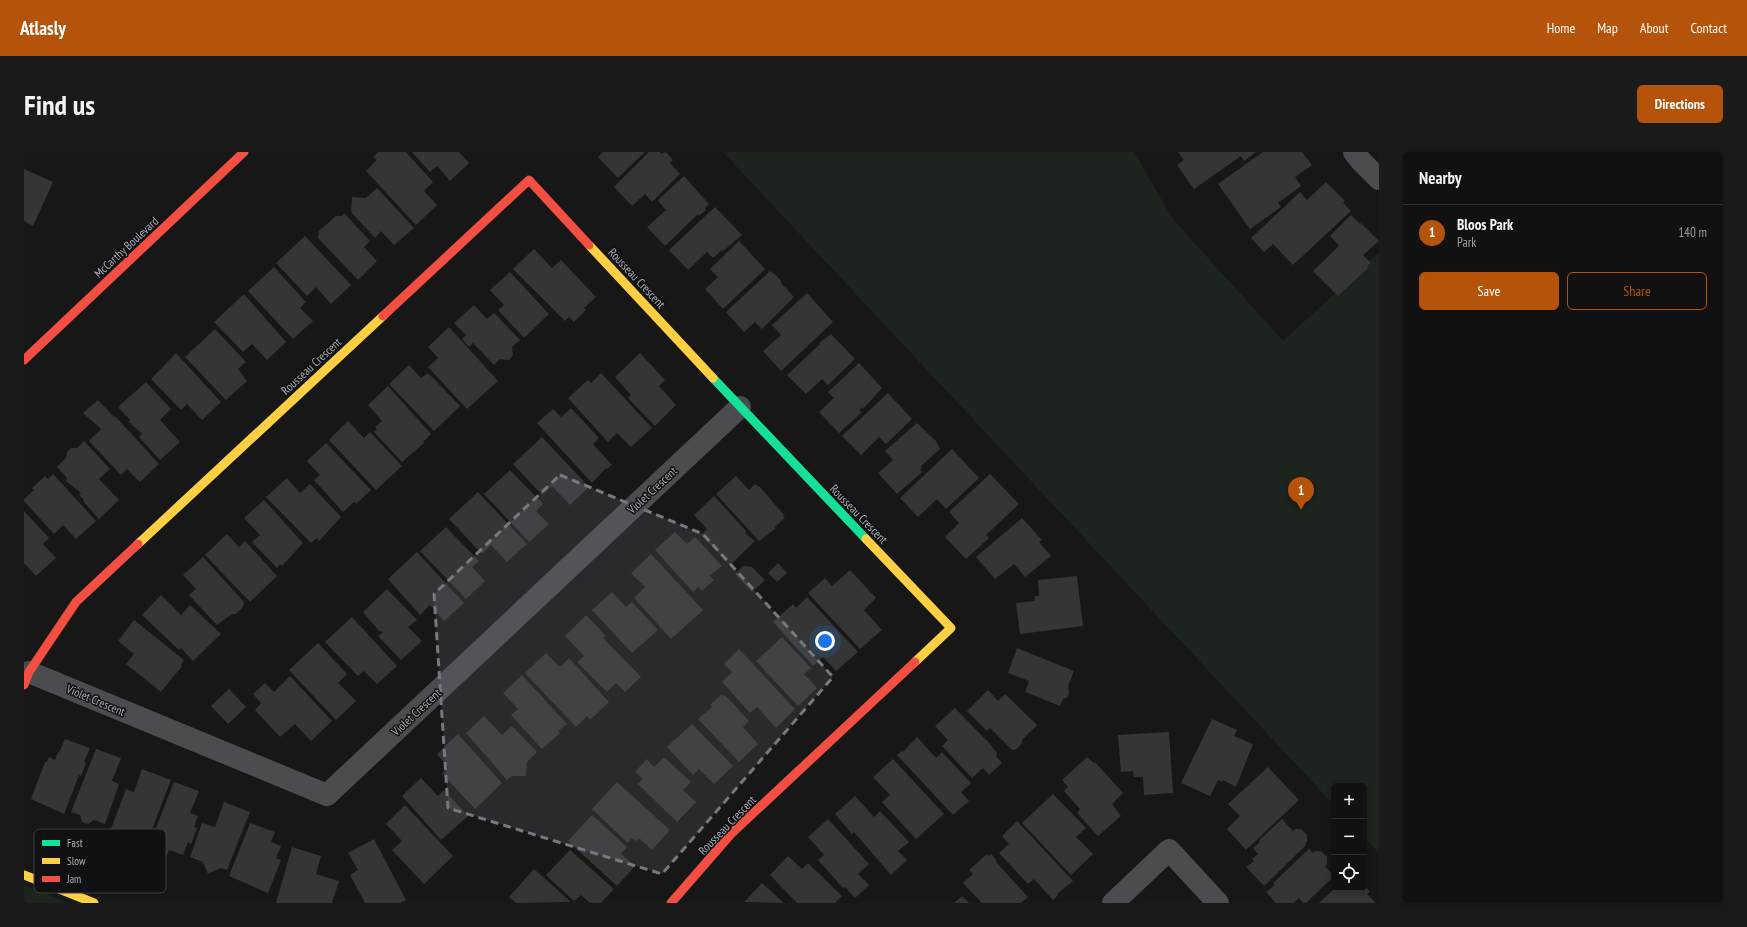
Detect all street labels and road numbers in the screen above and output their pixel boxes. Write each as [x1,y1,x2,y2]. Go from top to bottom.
street label: McCarthy Boulevard [91,213,161,281]
street label: Rousseau Crescent [605,245,669,312]
street label: Rousseau Crescent [278,334,345,398]
street label: Violet Crescent [623,463,680,517]
street label: Rousseau Crescent [827,481,891,547]
street label: Violet Crescent [64,681,128,719]
street label: Violet Crescent [387,685,444,739]
street label: Rousseau Crescent [695,792,759,858]

